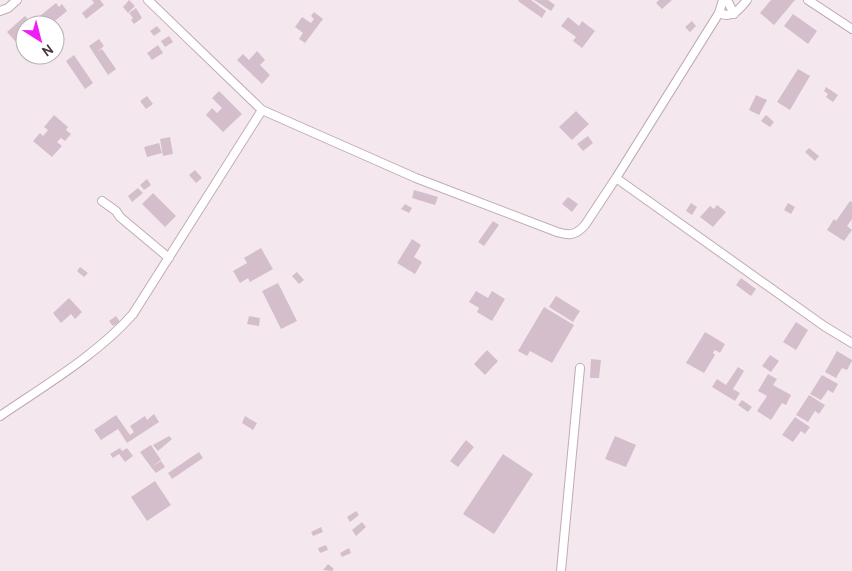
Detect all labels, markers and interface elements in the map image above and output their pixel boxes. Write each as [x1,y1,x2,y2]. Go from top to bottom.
north arrow [15,15,65,65]
text: N [38,40,57,61]

